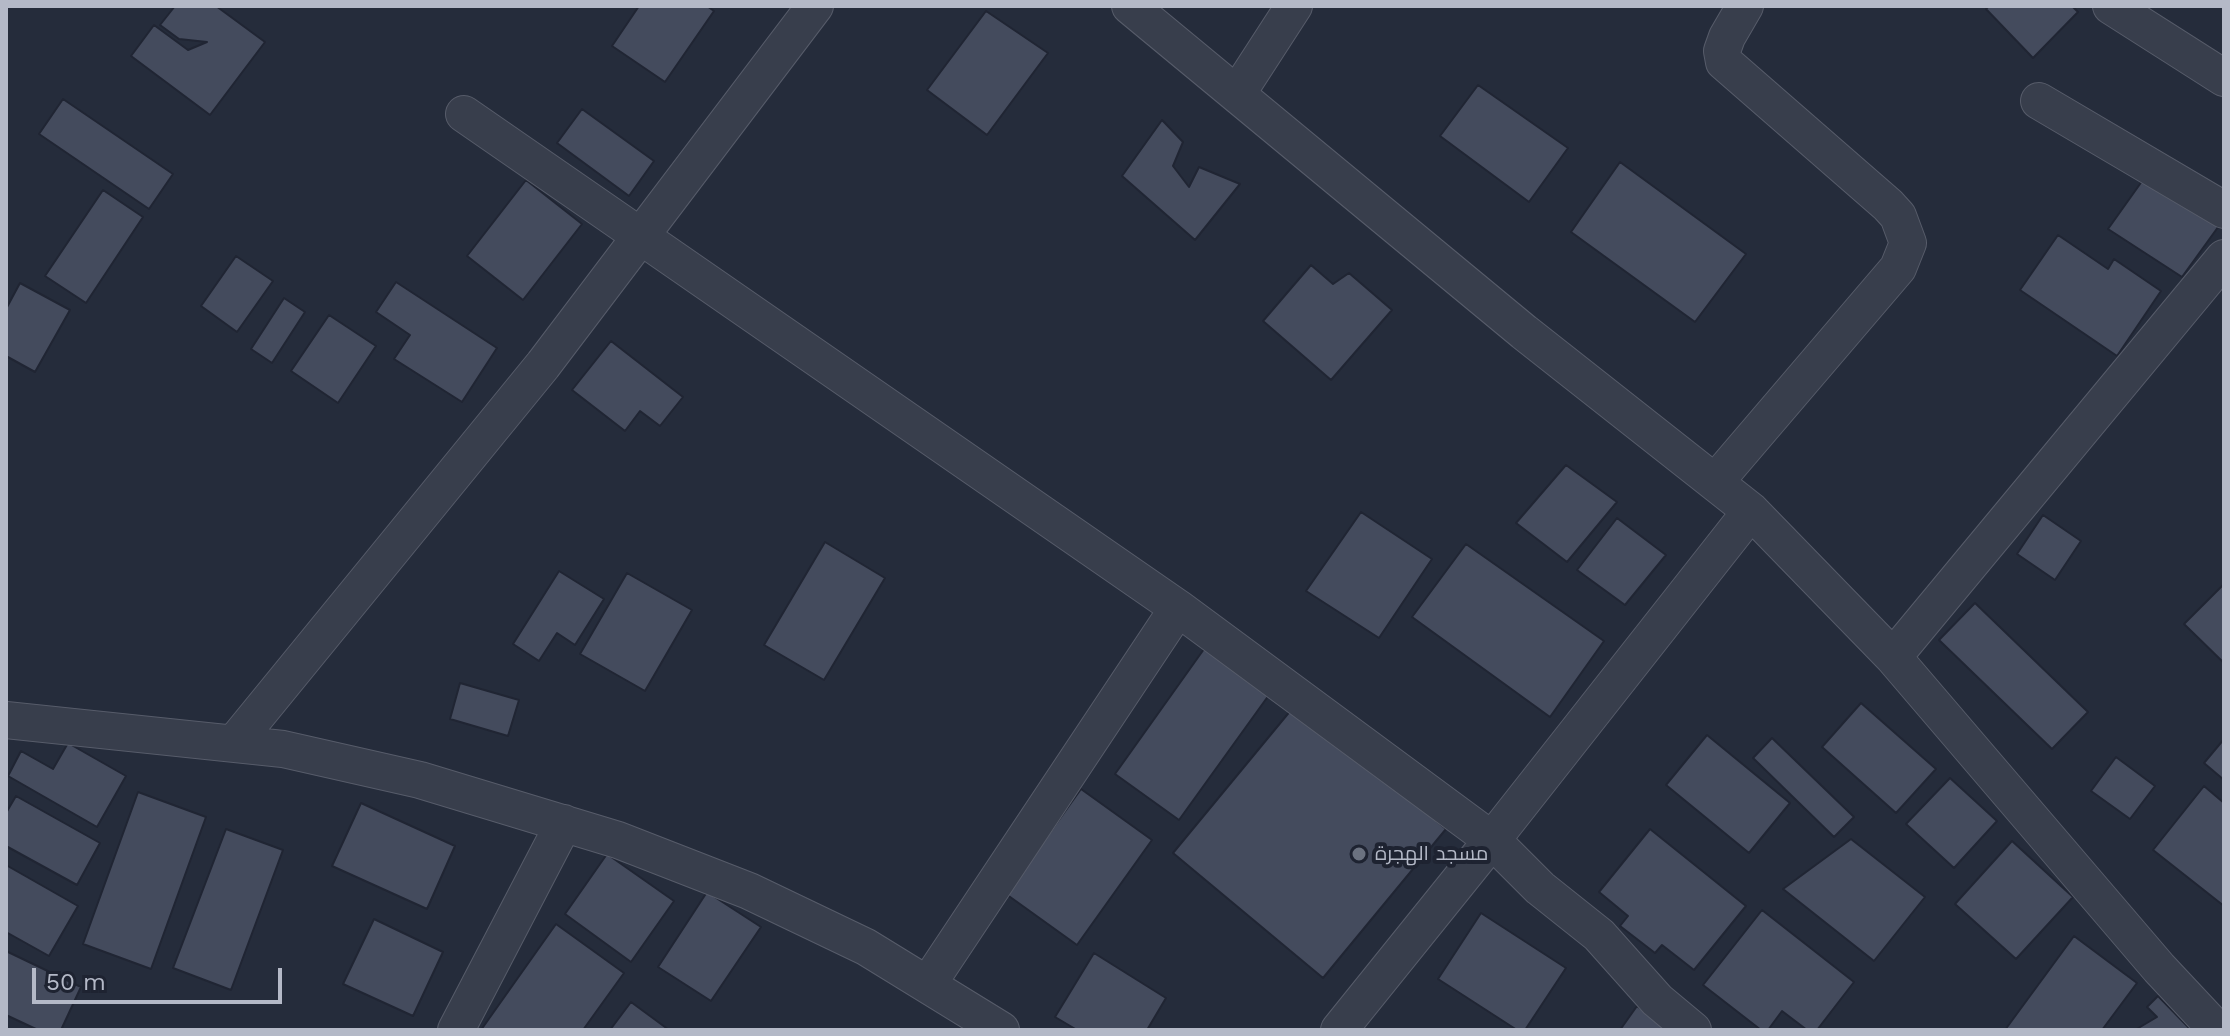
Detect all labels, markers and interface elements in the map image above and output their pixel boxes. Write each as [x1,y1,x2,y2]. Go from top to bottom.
place label: مسجد الهجرة [1375,842,1488,866]
marker: مسجد الهجرة [1350,845,1368,863]
scale bar [36,952,286,1002]
text: 50 m [46,968,106,996]

